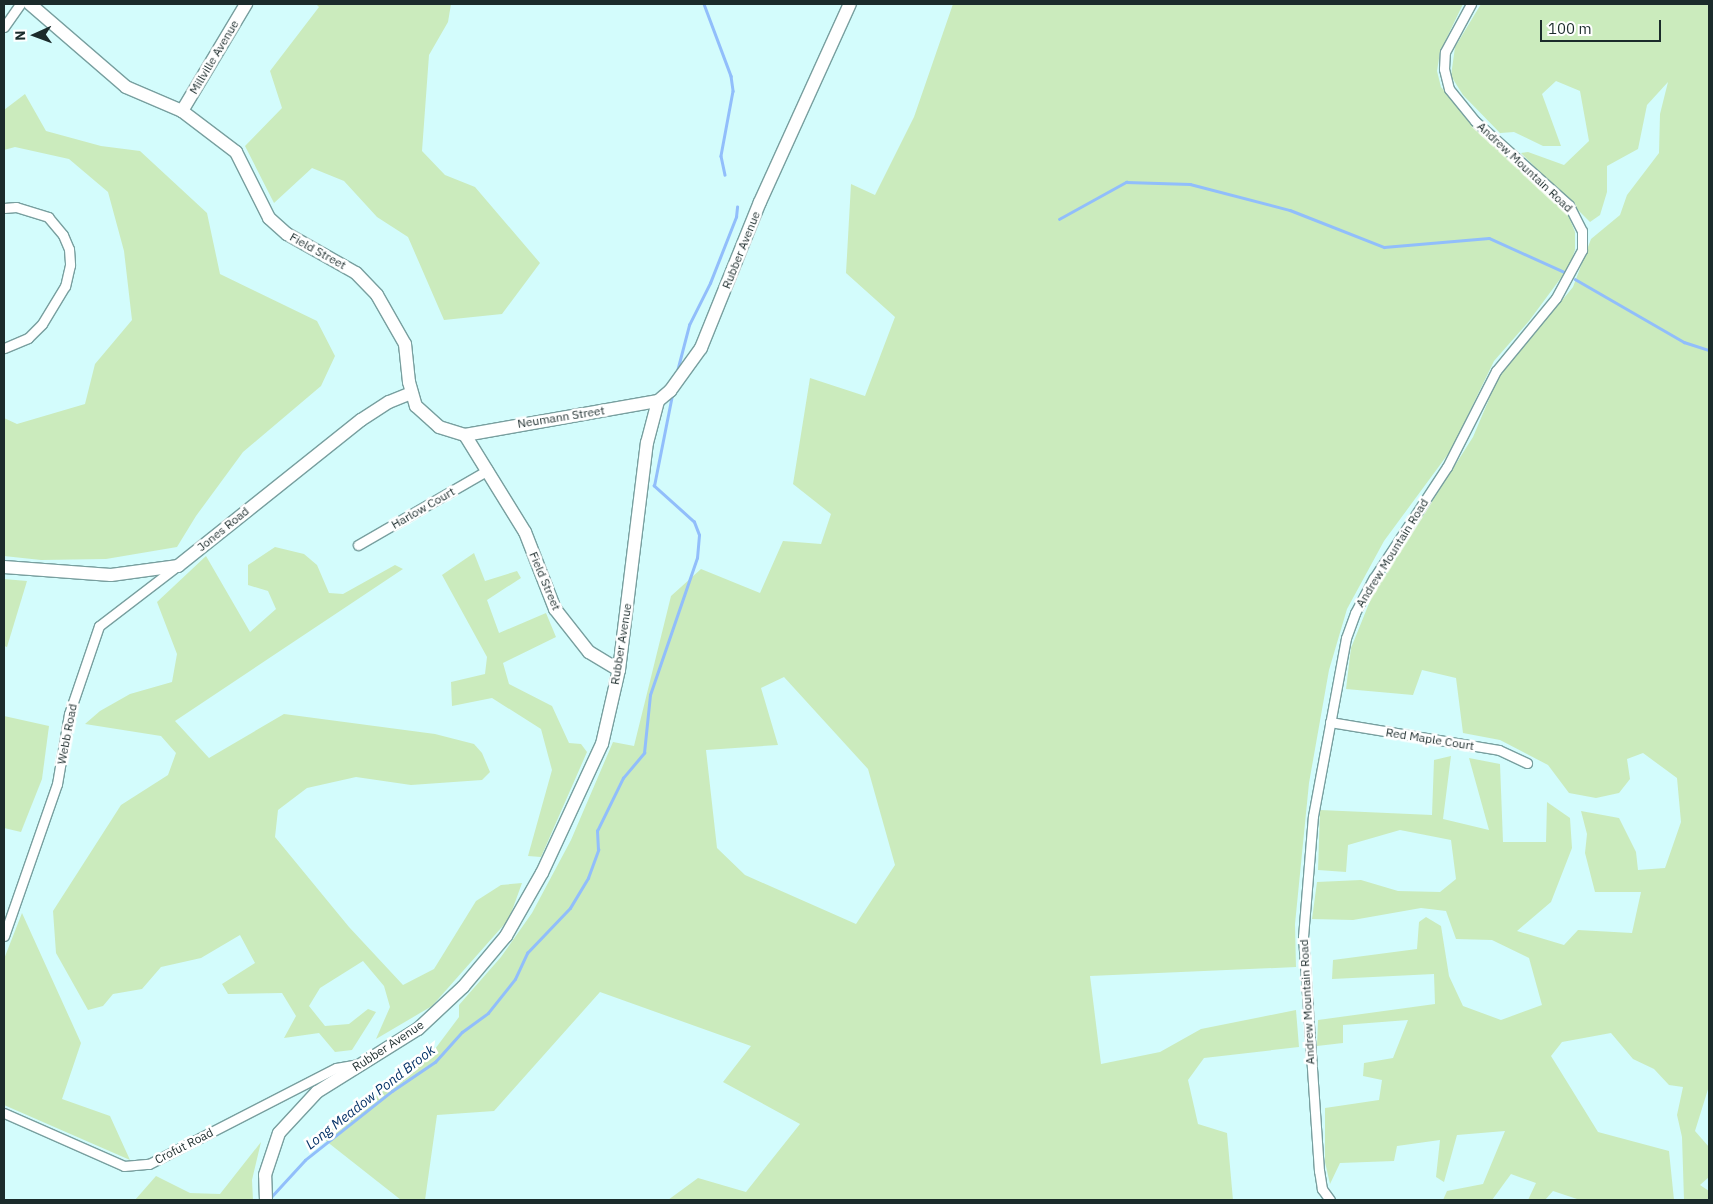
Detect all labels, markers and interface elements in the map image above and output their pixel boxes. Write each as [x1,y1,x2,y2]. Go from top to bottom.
north arrow [10,10,60,60]
scale bar [1543,10,1664,42]
street label: Millville Avenue [186,17,242,97]
text: 100 m [1548,19,1592,38]
text: N [11,30,29,41]
street label: Andrew Mountain Road [1474,119,1576,215]
street label: Rubber Avenue [719,209,763,291]
street label: Field Street [287,230,349,272]
street label: Neumann Street [516,403,606,431]
street label: Harlow Court [389,484,457,532]
street label: Andrew Mountain Road [1353,496,1431,610]
street label: Jones Road [194,504,252,554]
street label: Field Street [526,550,564,612]
street label: Rubber Avenue [607,602,635,686]
street label: Webb Road [54,702,80,766]
street label: Red Maple Court [1385,725,1475,753]
street label: Andrew Mountain Road [1297,939,1317,1065]
street label: Rubber Avenue [350,1018,426,1074]
water label: Long Meadow Pond Brook [302,1041,438,1153]
street label: Crofut Road [152,1125,216,1167]

